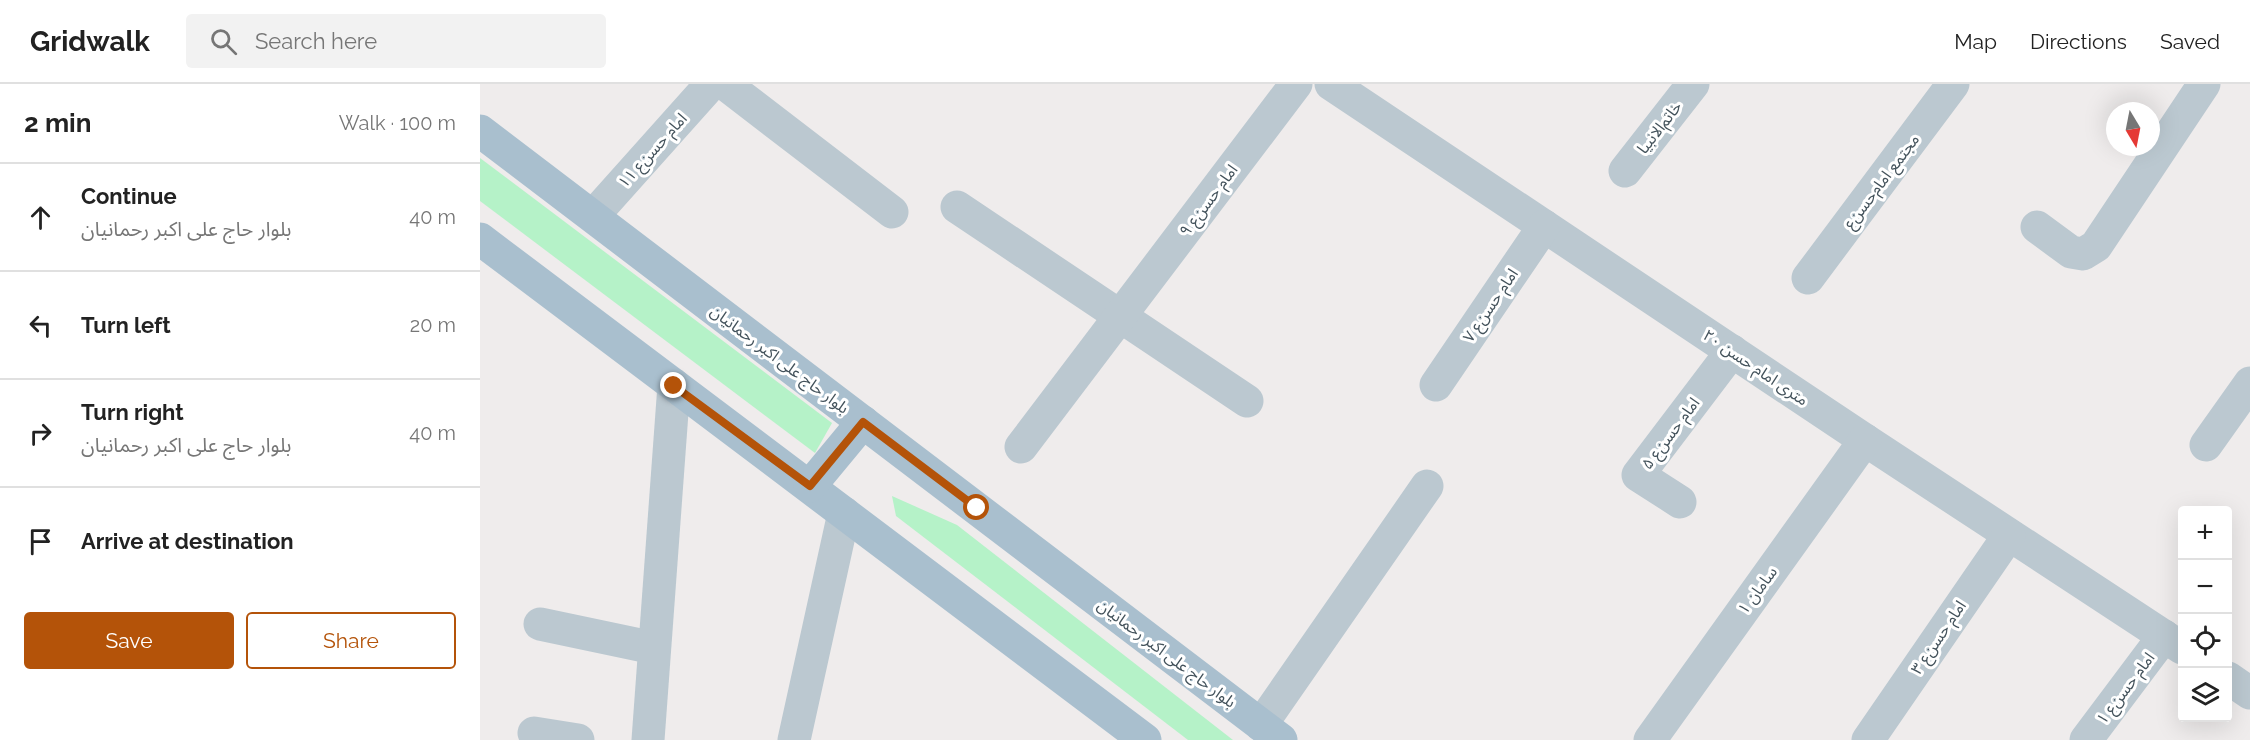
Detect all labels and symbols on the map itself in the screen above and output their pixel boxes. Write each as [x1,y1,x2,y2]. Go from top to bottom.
street label: خاتم‌الانبیا [1633,97,1688,159]
north arrow [2106,102,2160,156]
street label: امام حسن‌ع ۱۱ [614,109,693,194]
street label: مجتمع امام‌حسن‌ع [1840,130,1926,234]
street label: امام حسن‌ع ۹ [1175,161,1244,242]
street label: امام حسن‌ع ۷ [1459,265,1524,347]
street label: بلوار حاج علی اکبر رحمانیان [705,301,853,420]
street label: ۲۰ متری امام حسن [1698,325,1812,412]
route end [660,372,686,398]
street label: امام حسن‌ع ۵ [1637,394,1706,475]
route start [963,494,989,520]
street label: سامان ۱ [1734,563,1781,618]
street label: بلوار حاج علی اکبر رحمانیان [1092,595,1240,714]
street label: امام حسن‌ع ۳ [1907,597,1972,679]
street label: امام حسن‌ع ۱ [2092,649,2161,730]

